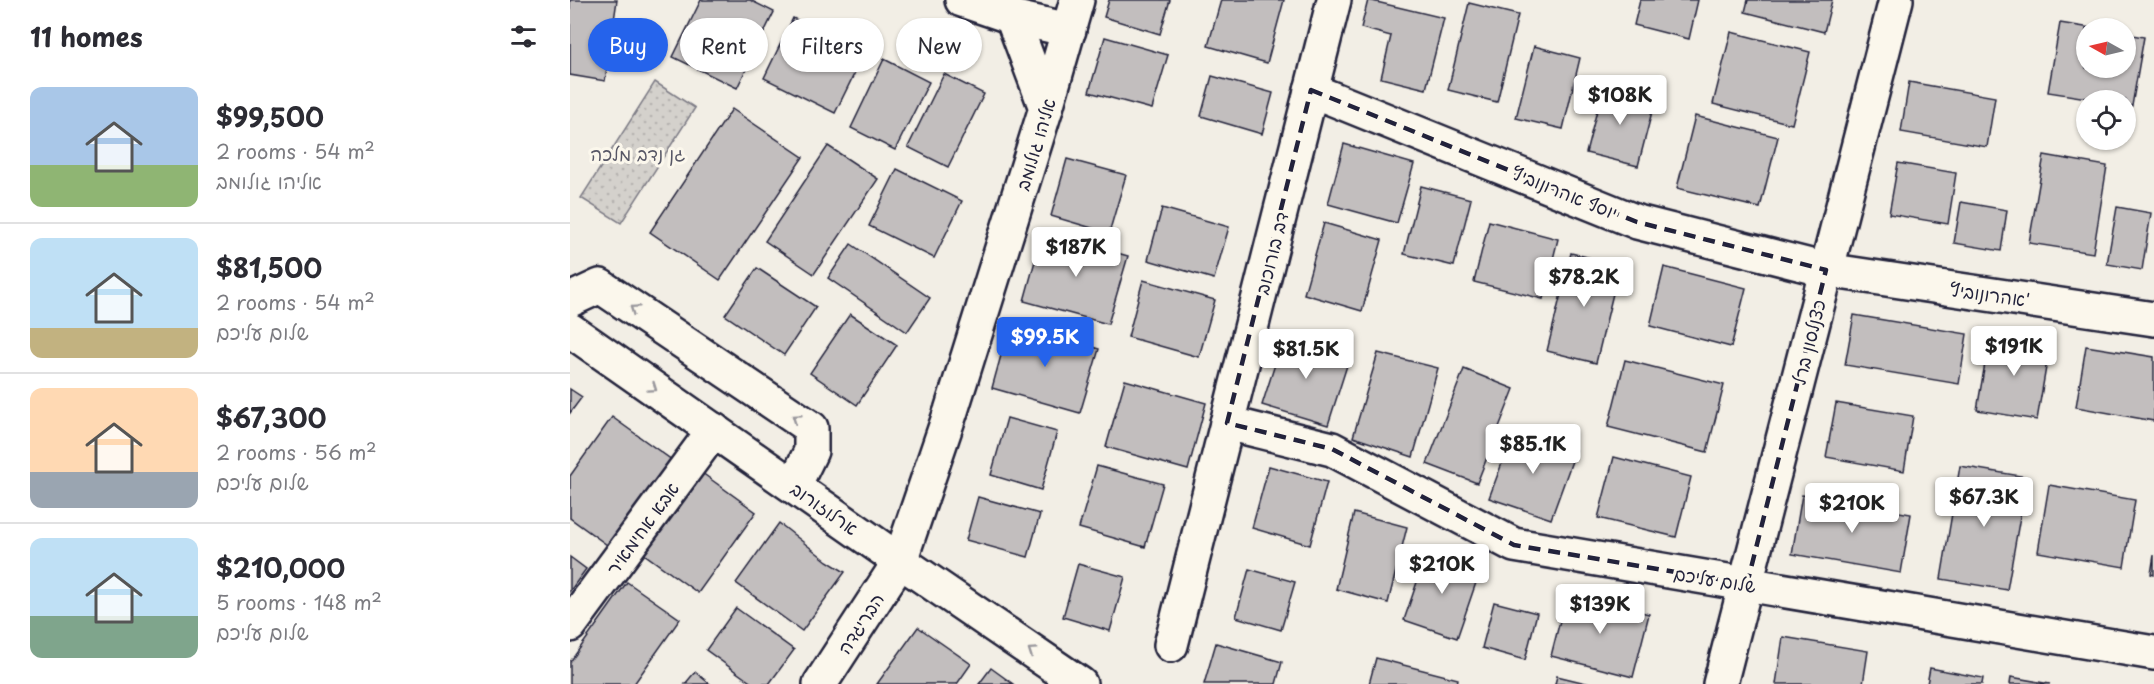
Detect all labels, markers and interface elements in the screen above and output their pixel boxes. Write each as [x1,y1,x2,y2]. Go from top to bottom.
text: 11 homes [30,17,143,56]
chip: Buy [588,18,668,72]
chip: Rent [680,18,768,72]
chip: Filters [780,18,884,72]
chip: New [896,18,982,72]
north arrow [2076,18,2136,78]
map controls [2076,18,2136,150]
icon: filters [507,20,540,53]
pin: $108K [1578,75,1662,126]
text: $108K [1588,79,1652,109]
button: locate [2076,90,2136,150]
street label: אליהו גולומב [1008,94,1062,193]
text: $99,500 [216,97,324,136]
icon: home [78,111,150,183]
text: 2 rooms · 54 m² [216,136,375,166]
park label: גן נדב מלכה [591,140,685,167]
street label: יוסף אהרונוביץ [1508,159,1622,225]
text: אליהו גולומב [216,166,322,196]
street label: דב בורוכוב [1248,209,1294,297]
pin: $187K [1034,227,1118,278]
text: $187K [1046,231,1106,261]
text: $81,500 [216,248,322,287]
pin: $78.2K [1535,257,1633,308]
text: $78.2K [1548,261,1620,291]
icon: home [78,262,150,334]
street label: אהרונוביץ' [1948,275,2032,313]
text: 2 rooms · 54 m² [216,287,375,317]
street label: כצנלסון ברל [1784,296,1832,387]
one-way arrow [630,305,641,316]
text: שלום עליכם [216,317,309,347]
pin: $99.5K [996,317,1094,368]
text: $99.5K [1011,321,1079,351]
pin: $191K [1972,326,2056,377]
pin: $81.5K [1257,329,1355,380]
text: $191K [1985,330,2043,360]
text: $81.5K [1273,333,1339,363]
one-way arrow [646,381,657,392]
text: $67,300 [216,398,326,437]
icon: home [78,412,150,484]
one-way arrow [792,414,803,425]
pin: $85.1K [1484,424,1582,475]
text: $85.1K [1500,428,1566,458]
text: 2 rooms · 56 m² [216,437,377,467]
text: שלום עליכם [216,467,309,497]
street label: ארלוזורוב [786,475,864,541]
street label: אבא אחימאיר [599,476,685,580]
pin: $67.3K [1935,477,2033,528]
text: $67.3K [1949,481,2019,511]
pin: $210K [1810,483,1894,534]
text: $210K [1819,487,1885,517]
pin: $210K [1400,544,1484,595]
text: $210,000 [216,548,345,587]
text: $210K [1409,548,1475,578]
street label: שלום עליכם [1672,559,1758,599]
icon: home [78,562,150,634]
pin: $139K [1558,584,1642,635]
text: 5 rooms · 148 m² [216,587,382,617]
street label: הבריגדה [830,587,890,659]
text: $139K [1570,588,1630,618]
text: שלום עליכם [216,617,309,647]
one-way arrow [1027,647,1038,658]

